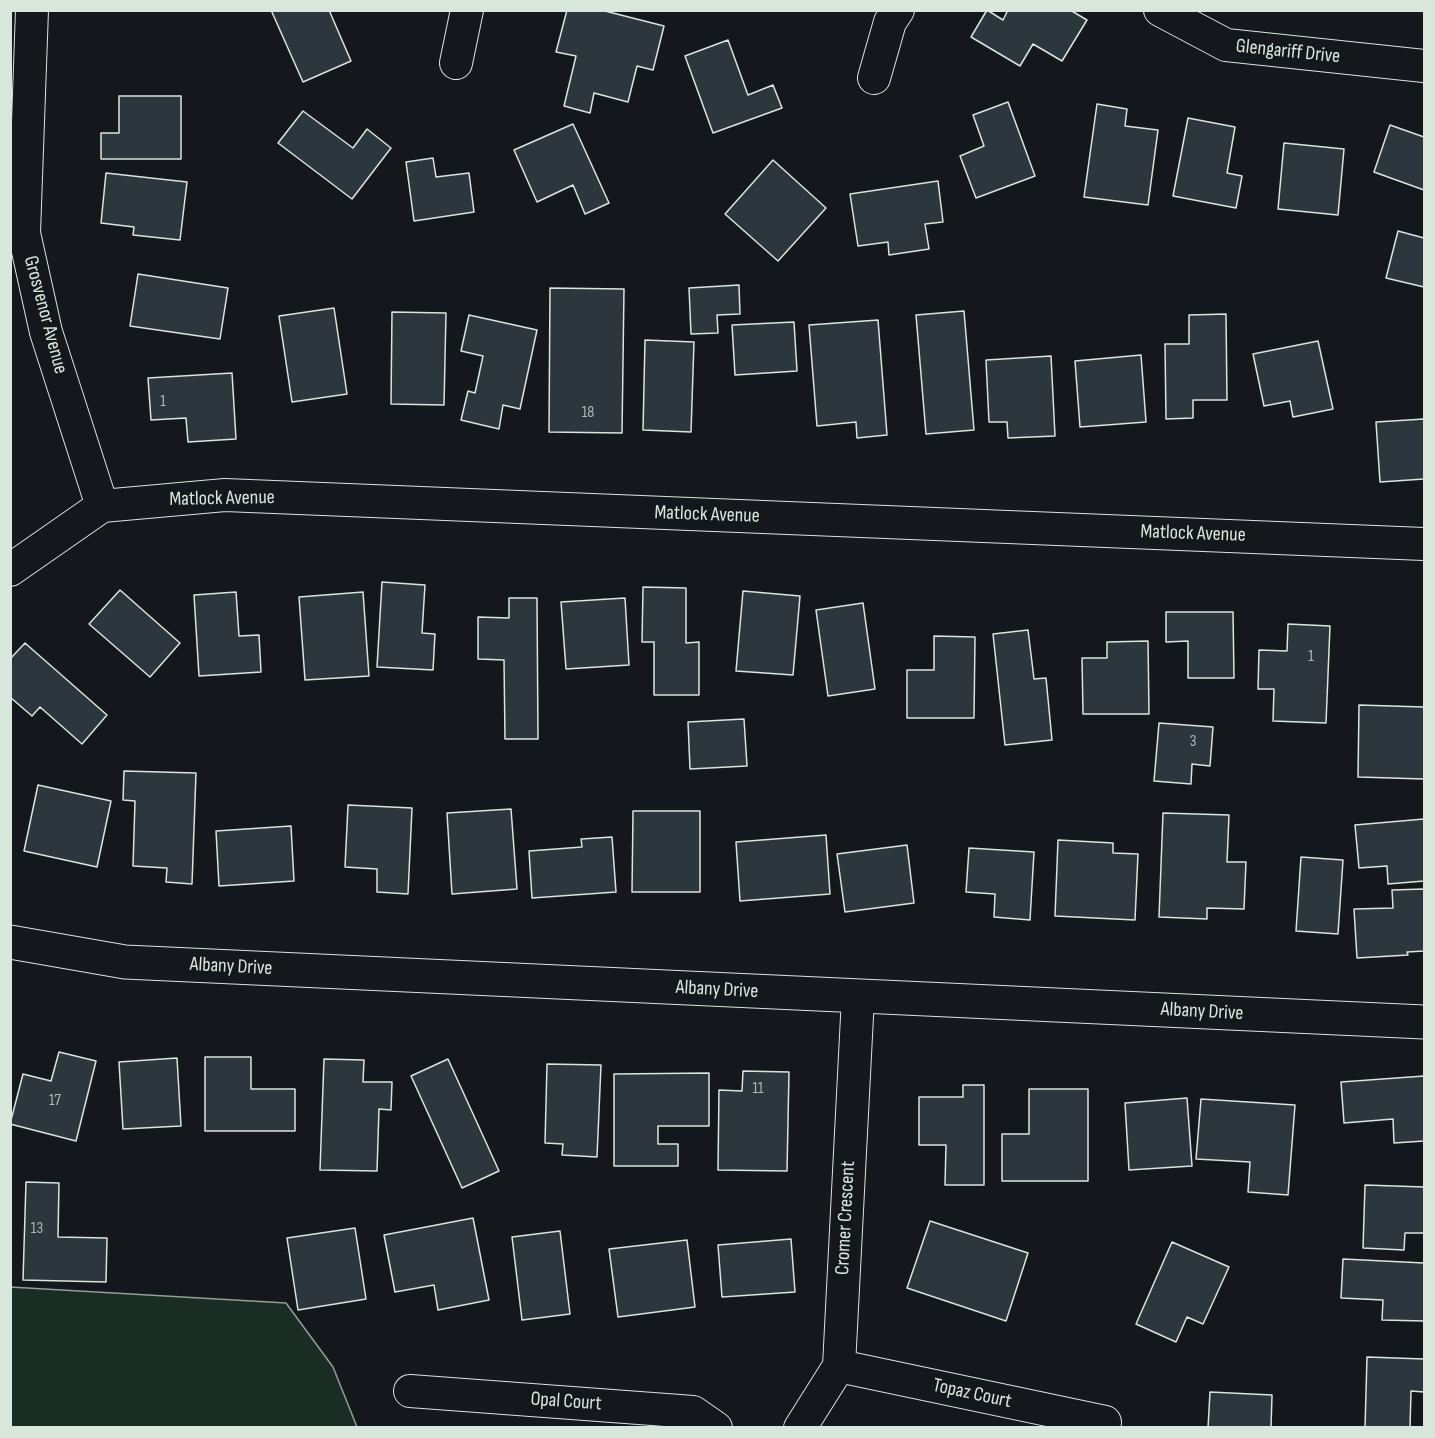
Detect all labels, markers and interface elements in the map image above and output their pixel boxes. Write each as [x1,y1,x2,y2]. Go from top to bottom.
street label: Glengariff Drive [1235,35,1341,69]
street label: Grosvenor Avenue [18,253,72,377]
house number: 1 [160,392,166,412]
house number: 18 [582,403,594,423]
street label: Matlock Avenue [169,486,275,512]
street label: Matlock Avenue [654,501,760,529]
street label: Matlock Avenue [1140,520,1246,548]
house number: 1 [1308,647,1314,667]
house number: 3 [1190,732,1196,752]
street label: Albany Drive [189,953,273,981]
street label: Albany Drive [675,976,759,1004]
street label: Albany Drive [1160,998,1244,1026]
house number: 11 [752,1079,764,1099]
house number: 17 [49,1091,61,1111]
street label: Cromer Crescent [831,1160,861,1276]
house number: 13 [31,1219,43,1239]
street label: Topaz Court [931,1374,1013,1414]
street label: Opal Court [530,1388,602,1416]

